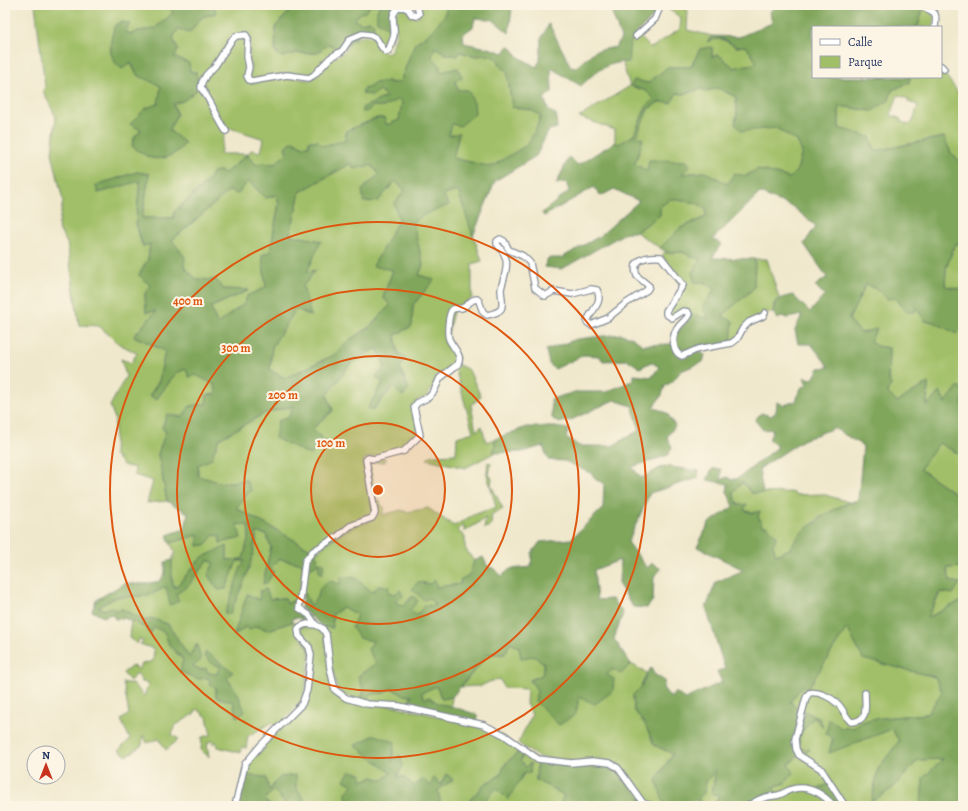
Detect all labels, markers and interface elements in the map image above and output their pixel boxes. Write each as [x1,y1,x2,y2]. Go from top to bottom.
legend [812,26,942,78]
text: Calle [848,34,872,50]
text: Parque [848,54,883,70]
text: 400 m [173,293,203,309]
text: 300 m [221,340,251,356]
text: 200 m [268,387,298,403]
text: 100 m [317,435,345,451]
centre of rings [371,483,385,497]
north arrow [26,745,66,785]
text: N [42,748,50,763]

